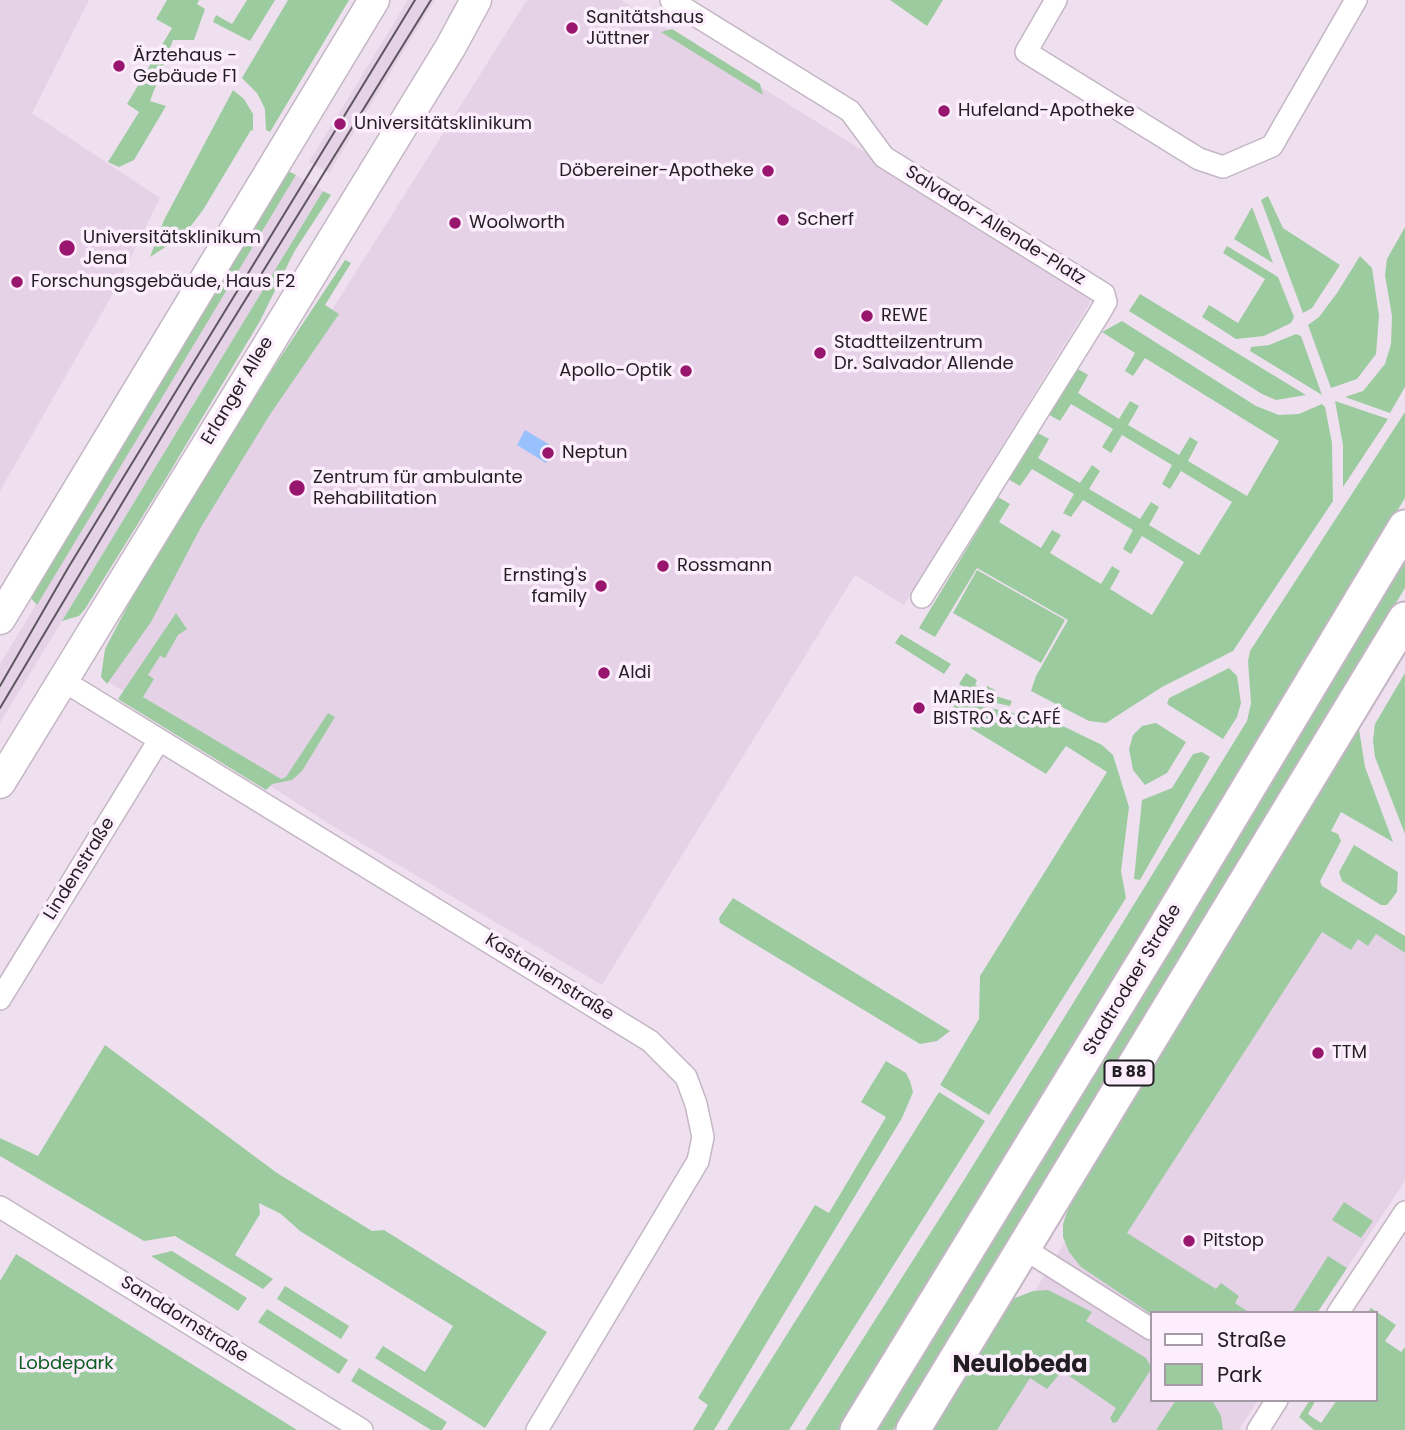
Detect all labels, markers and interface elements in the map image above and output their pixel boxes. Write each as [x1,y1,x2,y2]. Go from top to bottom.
place label: Sanitätshaus Jüttner [586,7,704,50]
marker: Sanitätshaus Jüttner [564,20,580,36]
place label: Ärztehaus - Gebäude F1 [133,45,237,88]
marker: Ärztehaus - Gebäude F1 [111,58,127,74]
place label: Hufeland-Apotheke [958,100,1135,122]
marker: Hufeland-Apotheke [936,103,952,119]
place label: Universitätsklinikum [354,113,532,135]
marker: Universitätsklinikum [332,116,348,132]
place label: Döbereiner-Apotheke [559,160,754,182]
street label: Salvador-Allende-Platz [901,162,1089,290]
marker: Döbereiner-Apotheke [760,163,776,179]
place label: Scherf [797,209,854,231]
place label: Woolworth [469,212,565,234]
marker: Scherf [775,212,791,228]
marker: Woolworth [447,215,463,231]
place label: Universitätsklinikum Jena [83,227,261,270]
marker: Universitätsklinikum Jena [57,238,77,258]
place label: Forschungsgebäude, Haus F2 [31,271,295,293]
marker: Forschungsgebäude, Haus F2 [9,274,25,290]
place label: REWE [881,305,928,327]
marker: REWE [859,308,875,324]
place label: Stadtteilzentrum Dr. Salvador Allende [834,332,1014,374]
street label: Erlanger Allee [197,333,279,449]
marker: Stadtteilzentrum Dr. Salvador Allende [812,345,828,361]
place label: Apollo-Optik [559,360,672,382]
marker: Apollo-Optik [678,363,694,379]
place label: Neptun [562,442,628,464]
marker: Neptun [540,445,556,461]
place label: Zentrum für ambulante Rehabilitation [313,467,523,510]
marker: Zentrum für ambulante Rehabilitation [287,478,307,498]
place label: Rossmann [677,555,772,577]
marker: Rossmann [655,558,671,574]
place label: Ernsting's family [503,565,587,608]
marker: Ernsting's family [593,578,609,594]
place label: Aldi [618,662,651,684]
marker: Aldi [596,665,612,681]
place label: MARIEs BISTRO & CAFÉ [933,687,1061,730]
marker: MARIEs BISTRO & CAFÉ [911,700,927,716]
street label: Lindenstraße [40,814,120,924]
street label: Stadtrodaer Straße [1079,900,1187,1060]
street label: Kastanienstraße [481,930,617,1026]
place label: TTM [1332,1042,1367,1064]
marker: TTM [1310,1045,1326,1061]
road number: B 88 [1104,1060,1154,1086]
place label: Pitstop [1203,1230,1264,1252]
marker: Pitstop [1181,1233,1197,1249]
street label: Sanddornstraße [116,1272,252,1368]
legend [1150,1311,1377,1402]
text: Straße [1217,1325,1286,1354]
district label: Neulobeda [952,1352,1088,1380]
park label: Lobdepark [18,1353,114,1375]
text: Park [1217,1360,1262,1389]

